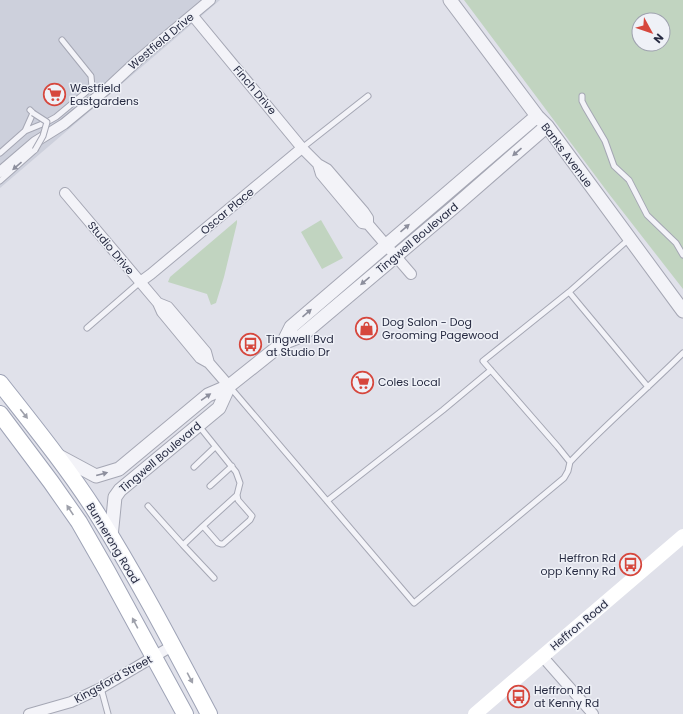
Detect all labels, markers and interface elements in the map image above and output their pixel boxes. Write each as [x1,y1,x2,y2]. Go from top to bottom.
street label: Westfield Drive [125,9,197,73]
north arrow [631,12,671,52]
text: N [650,30,667,47]
street label: Finch Drive [230,62,280,118]
place label: Westfield Eastgardens [70,80,139,109]
supermarket icon: Westfield Eastgardens [42,81,68,107]
street label: Banks Avenue [537,119,597,191]
one-way arrow [512,147,523,156]
one-way arrow [12,161,23,170]
street label: Oscar Place [197,184,257,238]
street label: Tingwell Boulevard [372,199,462,277]
street label: Studio Drive [84,218,138,278]
one-way arrow [400,224,411,233]
one-way arrow [360,277,370,286]
one-way arrow [301,309,312,318]
place label: Dog Salon - Dog Grooming Pagewood [382,314,499,343]
shop icon: Dog Salon - Dog Grooming Pagewood [353,315,379,341]
place label: Tingwell Bvd at Studio Dr [266,331,334,360]
bus stop icon: Tingwell Bvd at Studio Dr [238,332,264,358]
supermarket icon: Coles Local [350,369,376,395]
place label: Coles Local [378,374,440,390]
one-way arrow [200,393,211,401]
one-way arrow [20,408,28,419]
street label: Tingwell Boulevard [115,418,205,496]
one-way arrow [97,471,109,477]
street label: Bunnerong Road [82,500,144,586]
one-way arrow [66,505,74,515]
place label: Heffron Rd opp Kenny Rd [540,550,616,579]
bus stop icon: Heffron Rd opp Kenny Rd [618,551,644,577]
street label: Heffron Road [547,596,611,654]
one-way arrow [131,617,138,629]
street label: Kingsford Street [71,651,155,707]
one-way arrow [186,673,193,684]
place label: Heffron Rd at Kenny Rd [534,682,599,711]
bus stop icon: Heffron Rd at Kenny Rd [506,683,532,709]

